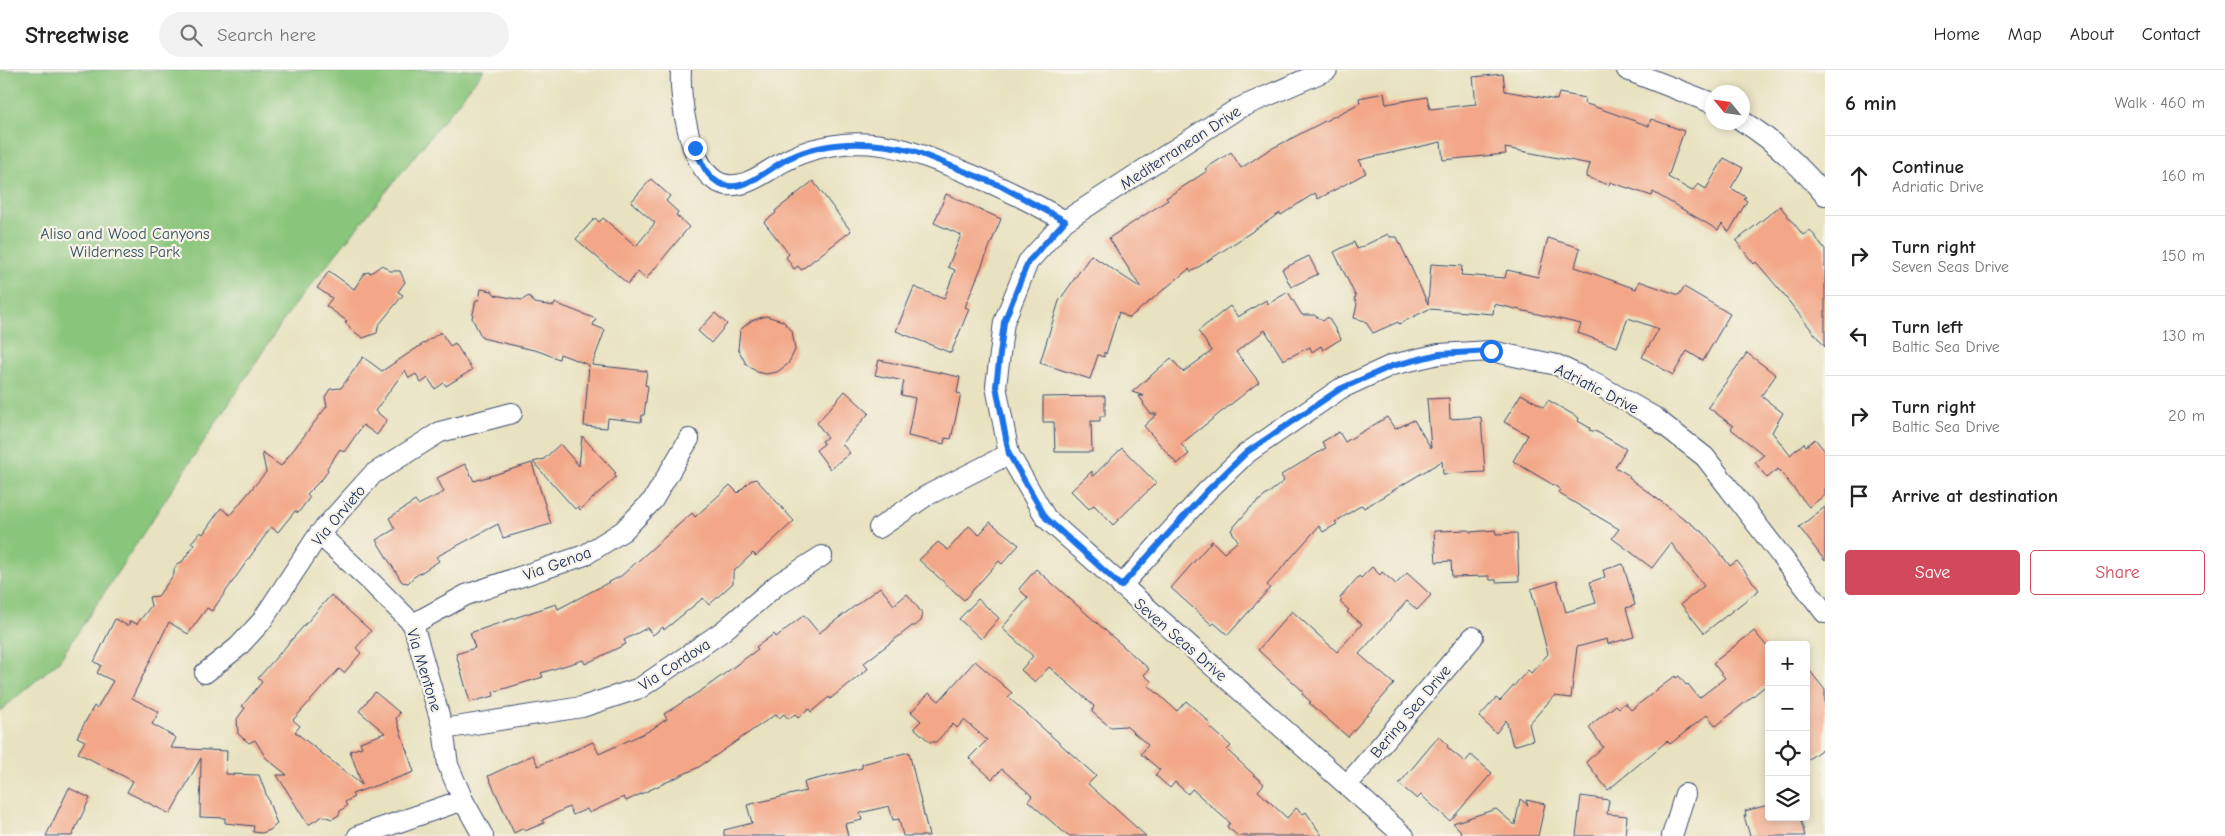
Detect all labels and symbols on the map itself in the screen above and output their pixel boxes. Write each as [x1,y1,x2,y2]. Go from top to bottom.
north arrow [1705,85,1750,130]
street label: Mediterranean Drive [1117,102,1244,194]
route end [684,137,707,160]
park label: Aliso and Wood Canyons Wilderness Park [40,225,210,261]
route start [1480,340,1503,363]
street label: Adriatic Drive [1552,360,1641,418]
street label: Via Orvieto [308,482,369,550]
street label: Via Genoa [521,543,594,585]
street label: Seven Seas Drive [1130,595,1230,685]
street label: Via Mentone [403,627,445,714]
street label: Via Cordova [636,635,714,695]
street label: Bering Sea Drive [1367,662,1455,762]

